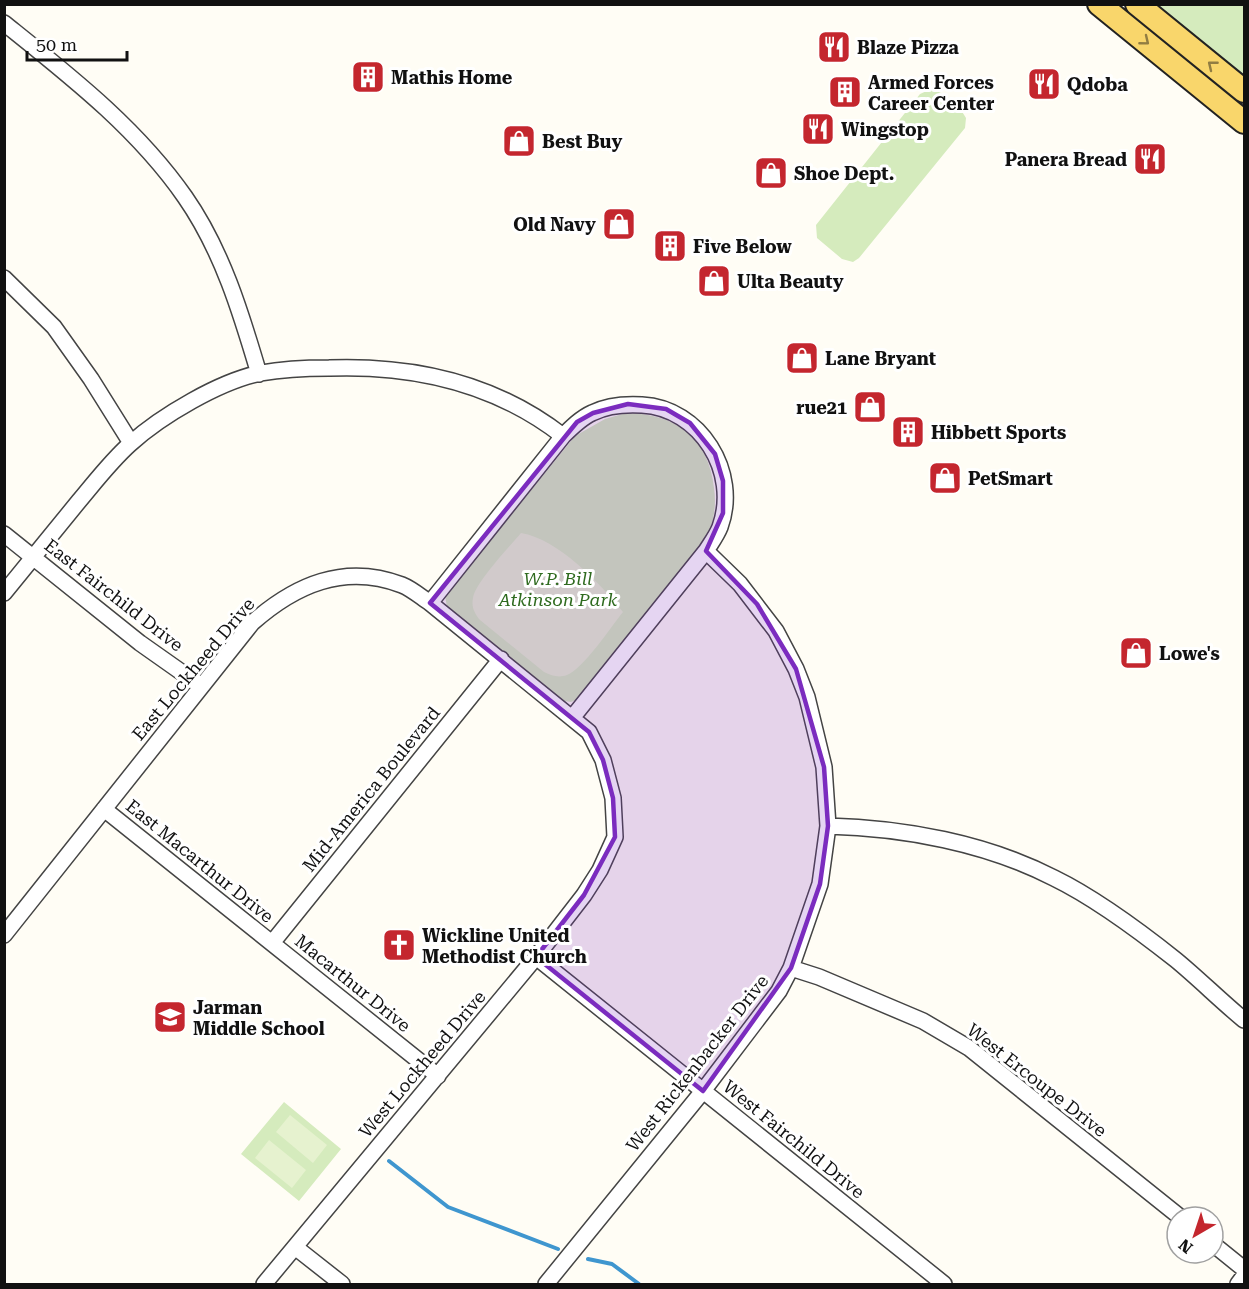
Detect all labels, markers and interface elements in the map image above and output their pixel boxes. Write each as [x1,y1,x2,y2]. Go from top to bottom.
scale bar [27,24,128,62]
restaurant icon: Blaze Pizza [816,29,852,65]
text: 50 m [36,34,77,55]
one-way arrow [1138,34,1149,45]
place label: Blaze Pizza [857,37,959,58]
building icon: Mathis Home [350,59,386,95]
one-way arrow [1208,62,1219,73]
restaurant icon: Qdoba [1026,66,1062,102]
place label: Mathis Home [391,67,513,88]
place label: Armed Forces Career Center [868,72,994,114]
building icon: Armed Forces Career Center [827,74,863,110]
place label: Qdoba [1067,74,1128,95]
restaurant icon: Wingstop [800,111,836,147]
place label: Wingstop [841,119,929,140]
shop icon: Best Buy [501,123,537,159]
place label: Best Buy [542,131,622,152]
restaurant icon: Panera Bread [1132,141,1168,177]
place label: Panera Bread [1005,149,1127,170]
shop icon: Shoe Dept. [753,155,789,191]
place label: Shoe Dept. [794,163,894,184]
shop icon: Old Navy [601,206,637,242]
place label: Old Navy [513,214,596,235]
building icon: Five Below [652,228,688,264]
place label: Five Below [693,236,792,257]
shop icon: Ulta Beauty [696,263,732,299]
place label: Ulta Beauty [737,271,844,292]
shop icon: Lane Bryant [784,340,820,376]
place label: Lane Bryant [825,348,936,369]
shop icon: rue21 [852,389,888,425]
place label: rue21 [796,397,847,418]
building icon: Hibbett Sports [890,414,926,450]
place label: Hibbett Sports [931,422,1066,443]
shop icon: PetSmart [927,460,963,496]
place label: PetSmart [968,468,1053,489]
street label: East Fairchild Drive [41,534,187,656]
park label: W.P. Bill Atkinson Park [498,568,618,610]
street label: East Lockheed Drive [127,594,259,744]
shop icon: Lowe's [1118,635,1154,671]
place label: Lowe's [1159,643,1220,664]
street label: Mid-America Boulevard [298,702,444,876]
street label: East Macarthur Drive [122,795,278,927]
place label: Wickline United Methodist Church [422,925,587,967]
church icon: Wickline United Methodist Church [381,927,417,963]
street label: Macarthur Drive [291,930,415,1036]
street label: West Rickenbacker Drive [621,970,773,1156]
street label: West Lockheed Drive [354,986,490,1142]
place label: Jarman Middle School [193,997,325,1039]
school or university icon: Jarman Middle School [152,999,188,1035]
street label: West Ercoupe Drive [963,1019,1111,1141]
street label: West Fairchild Drive [719,1075,869,1203]
north arrow [1165,1205,1225,1265]
text: N [1175,1235,1197,1258]

